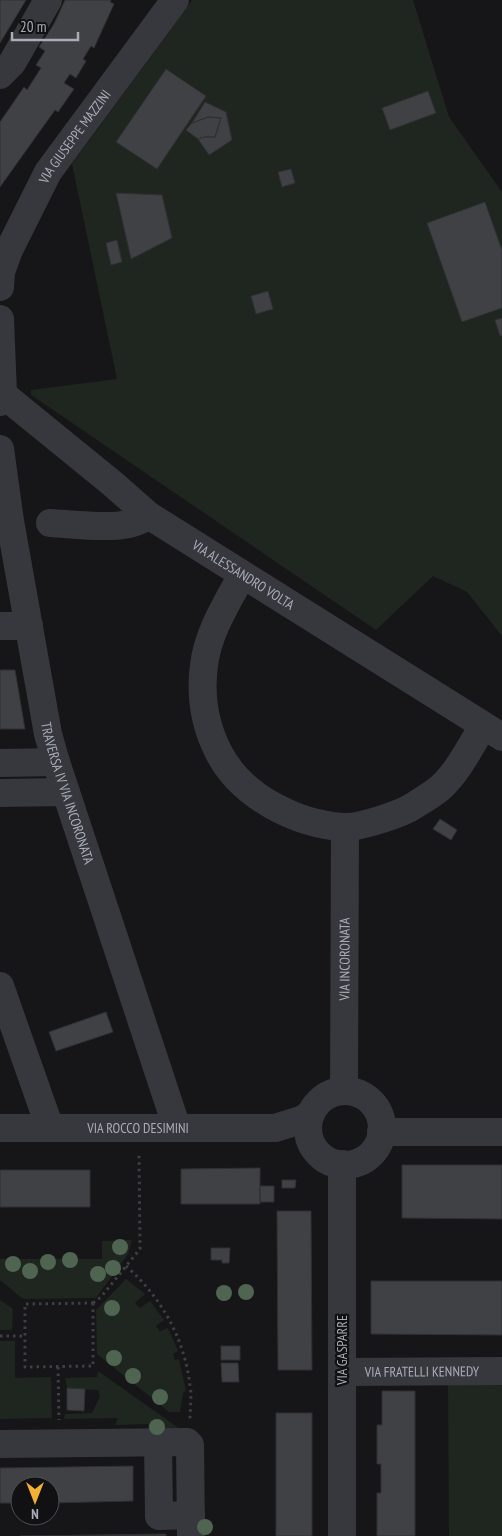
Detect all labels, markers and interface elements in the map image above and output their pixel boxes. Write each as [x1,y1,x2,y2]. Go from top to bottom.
scale bar [12,10,79,42]
text: 20 m [20,17,46,36]
street label: VIA GIUSEPPE MAZZINI [34,86,115,187]
street label: VIA ALESSANDRO VOLTA [188,535,298,614]
street label: TRAVERSA IV VIA INCORONATA [37,720,98,867]
street label: VIA INCORONATA [335,917,354,1002]
street label: VIA ROCCO DESIMINI [86,1119,189,1137]
street label: VIA GASPARRE [333,1315,351,1386]
street label: VIA FRATELLI KENNEDY [364,1362,480,1381]
north arrow [10,1476,60,1526]
text: N [31,1505,39,1523]

